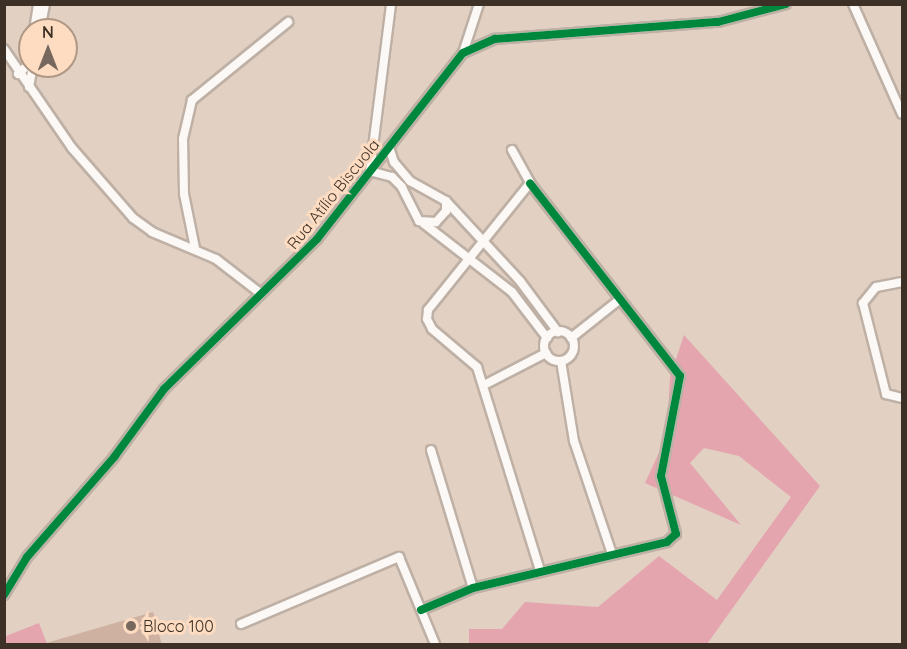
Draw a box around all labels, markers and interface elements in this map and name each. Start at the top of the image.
north arrow [18,18,78,78]
text: N [42,22,54,42]
street label: Rua Atílio Biscuola [283,135,383,253]
place label: Bloco 100 [143,616,214,636]
marker: Bloco 100 [124,619,138,633]

